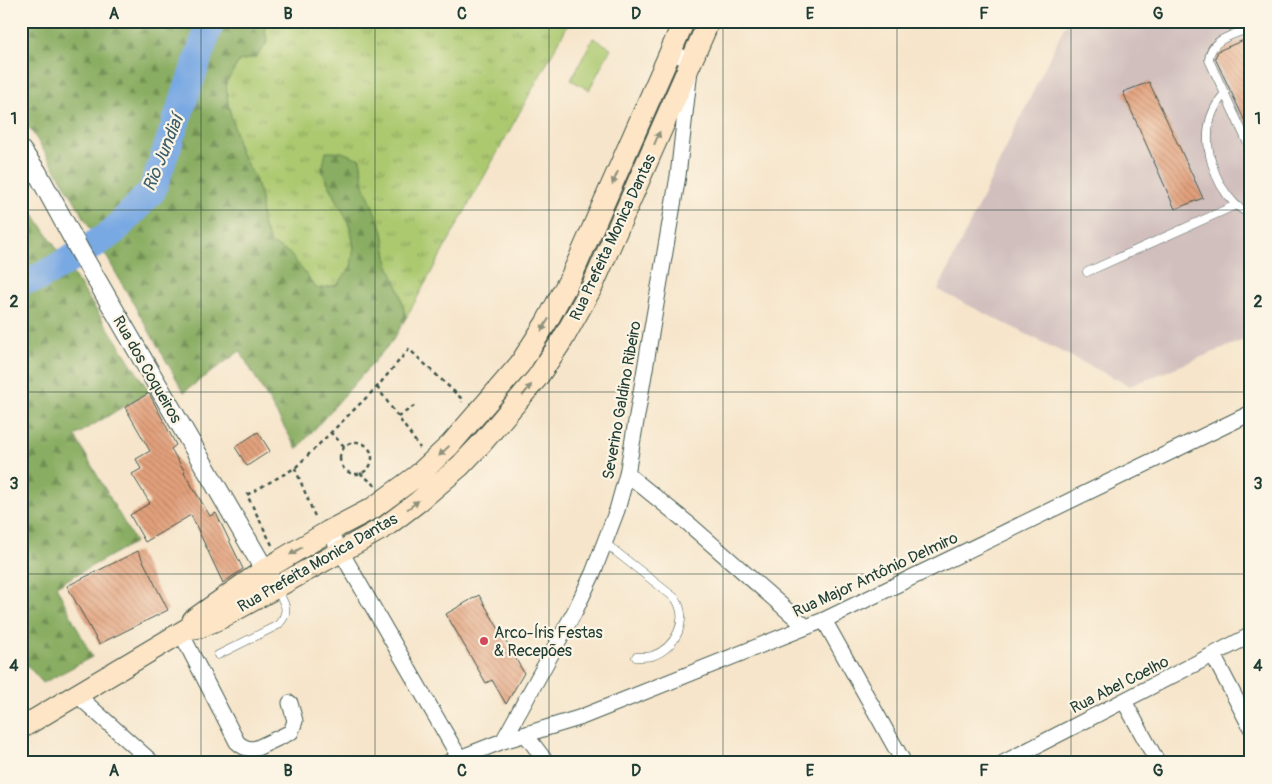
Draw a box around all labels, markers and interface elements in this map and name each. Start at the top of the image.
text: A [109,4,120,24]
text: B [283,4,293,24]
text: C [457,4,467,24]
text: D [631,4,641,24]
text: E [806,4,815,24]
text: F [979,4,989,24]
text: G [1153,4,1164,24]
text: 1 [11,109,17,129]
water label: Rio Jundiaí [138,109,190,195]
text: 1 [1255,109,1261,129]
one-way arrow [654,131,662,145]
street label: Rua Prefeita Monica Dantas [565,151,660,324]
one-way arrow [611,171,619,185]
text: 2 [10,292,19,312]
text: 2 [1254,292,1263,312]
street label: Rua dos Coqueiros [108,312,186,427]
one-way arrow [541,318,550,331]
street label: Severino Galdino Ribeiro [598,319,646,481]
one-way arrow [522,384,533,397]
one-way arrow [438,445,450,457]
text: 3 [10,474,19,494]
text: 3 [1254,474,1263,494]
one-way arrow [406,500,420,510]
street label: Rua Prefeita Monica Dantas [234,509,401,617]
street label: Rua Major Antônio Delmiro [790,528,962,622]
one-way arrow [289,547,302,556]
place label: Arco-Íris Festas & Recepões [494,623,603,661]
marker: Arco-Íris Festas & Recepões [478,635,490,647]
street label: Rua Abel Coelho [1067,651,1172,718]
text: 4 [9,656,19,676]
text: 4 [1253,656,1263,676]
text: A [109,761,120,781]
text: B [283,761,293,781]
text: C [457,761,467,781]
text: D [631,761,641,781]
text: E [806,761,815,781]
text: F [979,761,989,781]
text: G [1153,761,1164,781]

